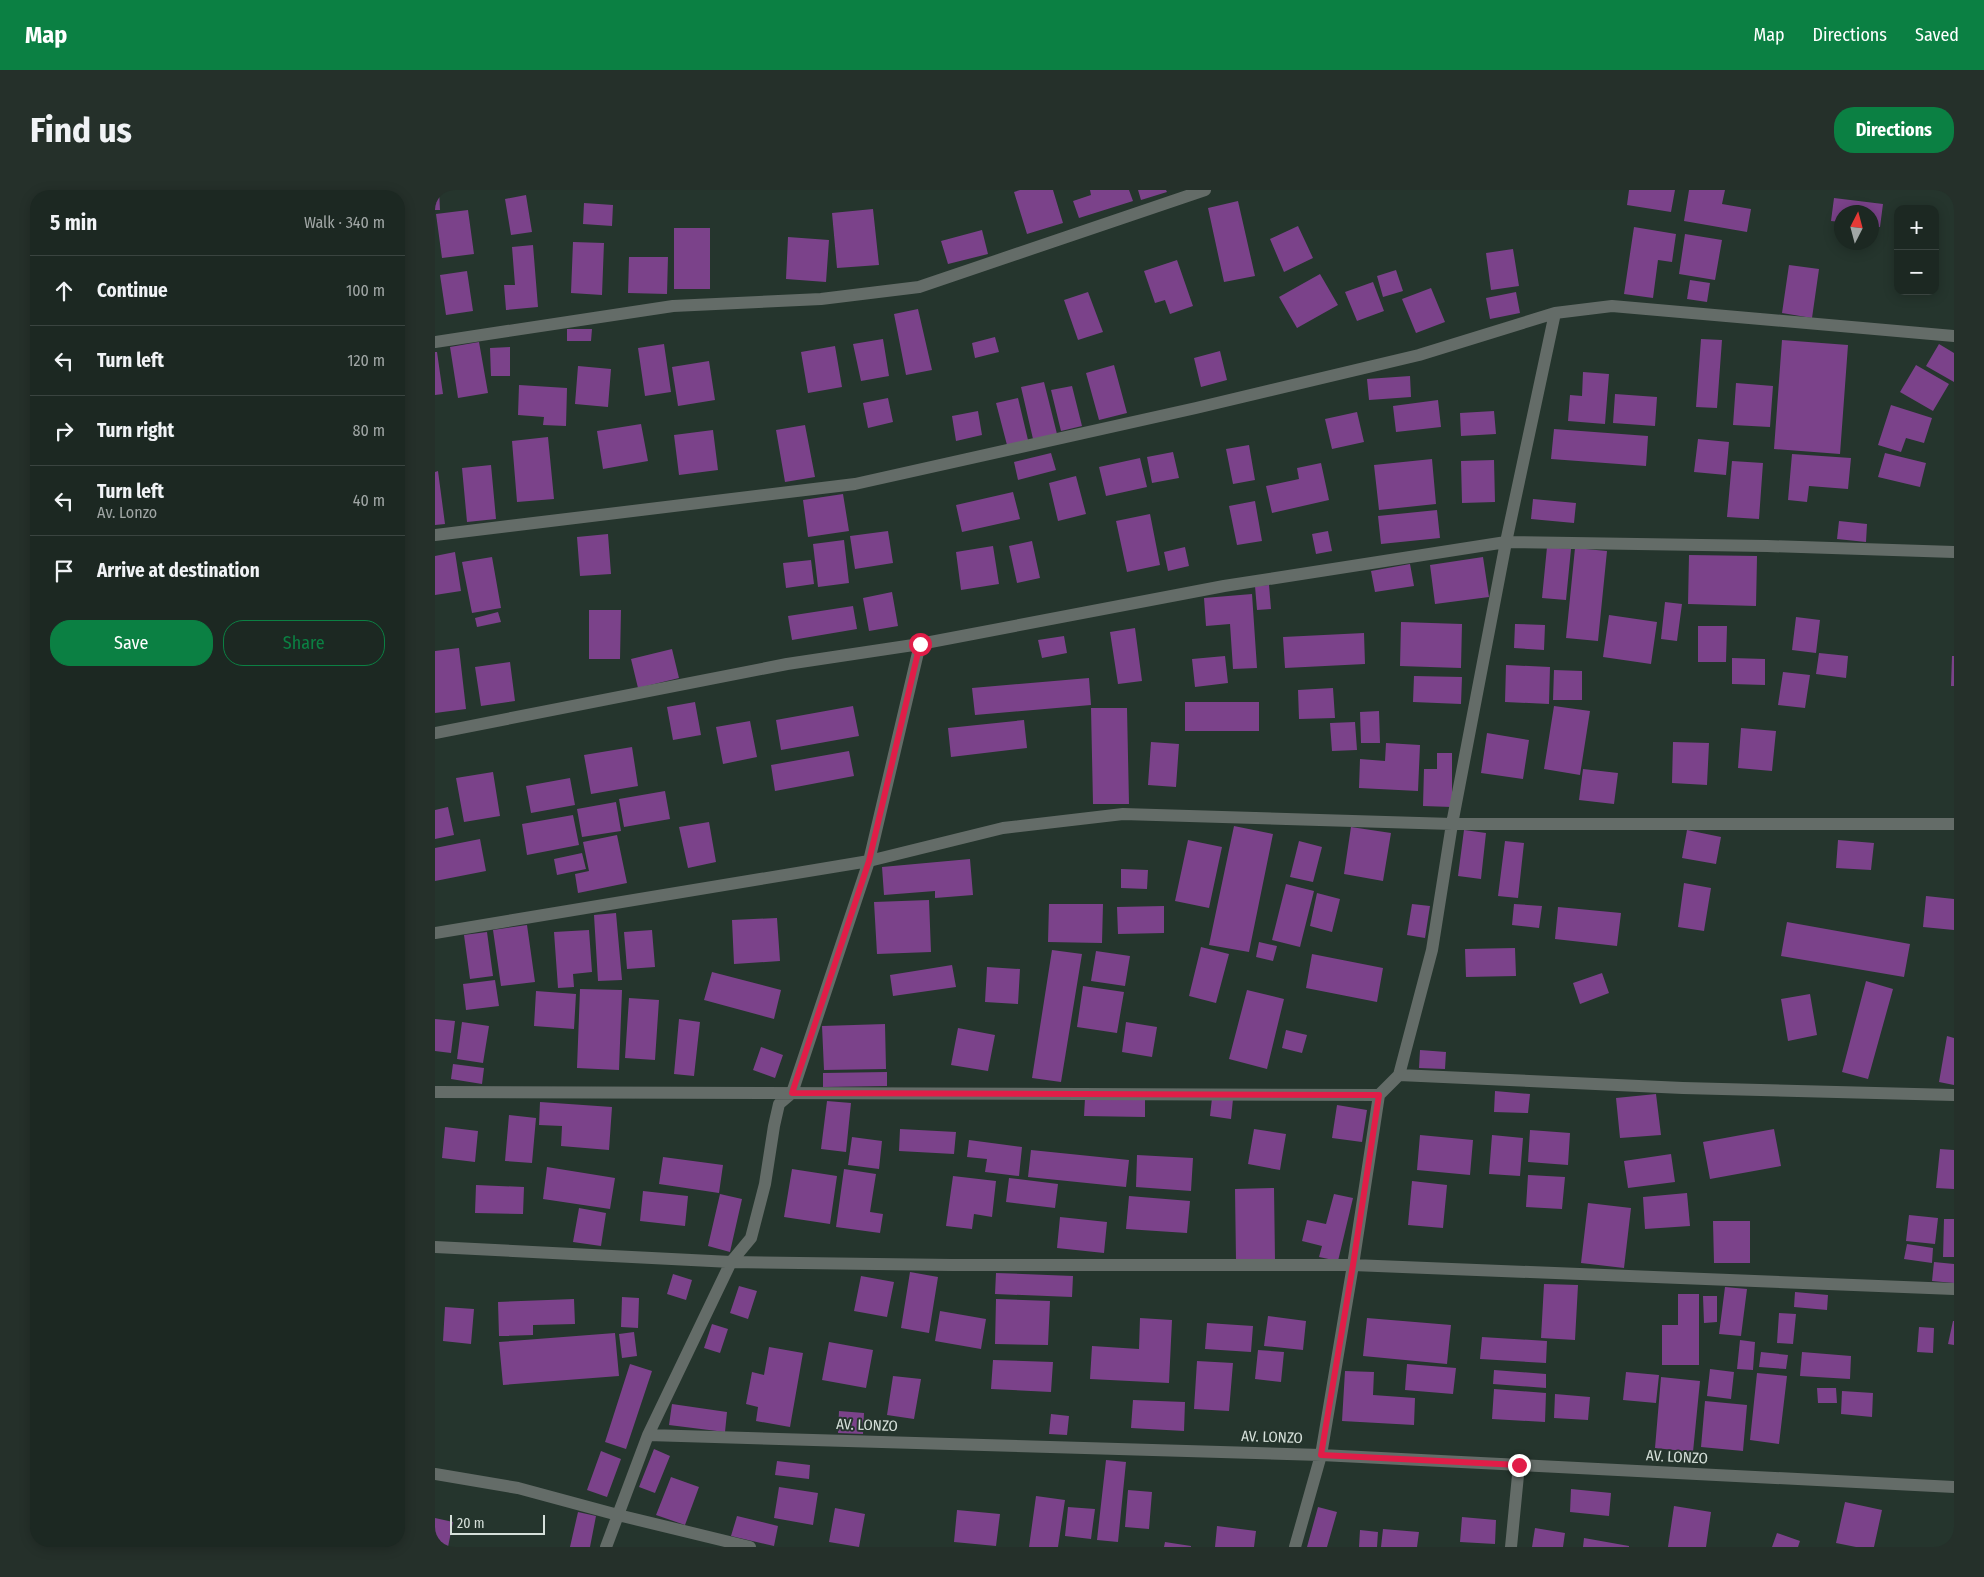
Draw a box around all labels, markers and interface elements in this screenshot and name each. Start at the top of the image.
text: Map [25,21,67,49]
text: Map [1753,24,1785,46]
text: Directions [1813,24,1887,46]
text: Saved [1915,24,1959,46]
button: Directions [1834,107,1954,153]
text: Find us [30,109,132,151]
north arrow [1834,205,1879,250]
map controls [1894,205,1939,295]
button: + [1894,205,1939,250]
text: 5 min [50,210,97,236]
text: Walk · 340 m [304,213,385,232]
button: − [1894,250,1939,295]
icon: ahead [50,277,78,305]
text: Continue [97,279,168,302]
text: 100 m [346,281,385,300]
icon: left [50,347,78,375]
text: Turn left [97,349,164,372]
text: 120 m [347,351,385,370]
icon: right [50,417,78,445]
text: Turn right [97,419,174,442]
text: 80 m [353,421,385,440]
text: Turn left [97,480,164,503]
icon: left [50,487,78,515]
text: 40 m [353,491,385,510]
text: Av. Lonzo [97,503,157,522]
icon: arrive [50,557,78,585]
text: Arrive at destination [97,559,260,582]
button: Save [50,620,213,666]
button: Share [223,620,385,666]
route start [909,633,932,656]
street label: AV. LONZO [836,1415,898,1435]
street label: AV. LONZO [1241,1427,1303,1447]
street label: AV. LONZO [1646,1446,1708,1468]
route end [1508,1454,1531,1477]
scale bar [450,1512,545,1535]
text: 20 m [457,1515,485,1532]

